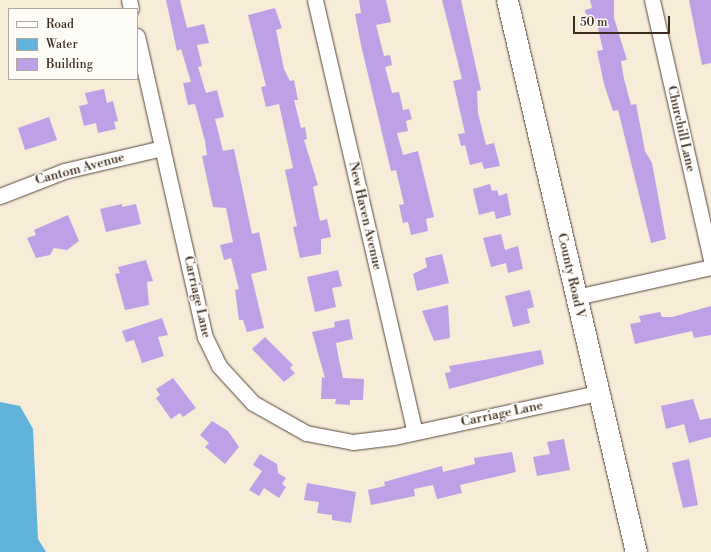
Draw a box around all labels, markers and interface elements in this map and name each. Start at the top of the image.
legend [8,8,138,80]
scale bar [575,8,672,34]
text: 50 m [580,15,608,30]
text: Road [46,17,74,32]
text: Water [46,37,78,52]
text: Building [46,57,93,72]
street label: Churchill Lane [664,84,698,174]
street label: Cantom Avenue [34,150,126,188]
street label: New Haven Avenue [345,160,385,272]
street label: County Road V [554,232,588,320]
street label: Carriage Lane [180,255,214,339]
street label: Carriage Lane [460,398,544,430]

